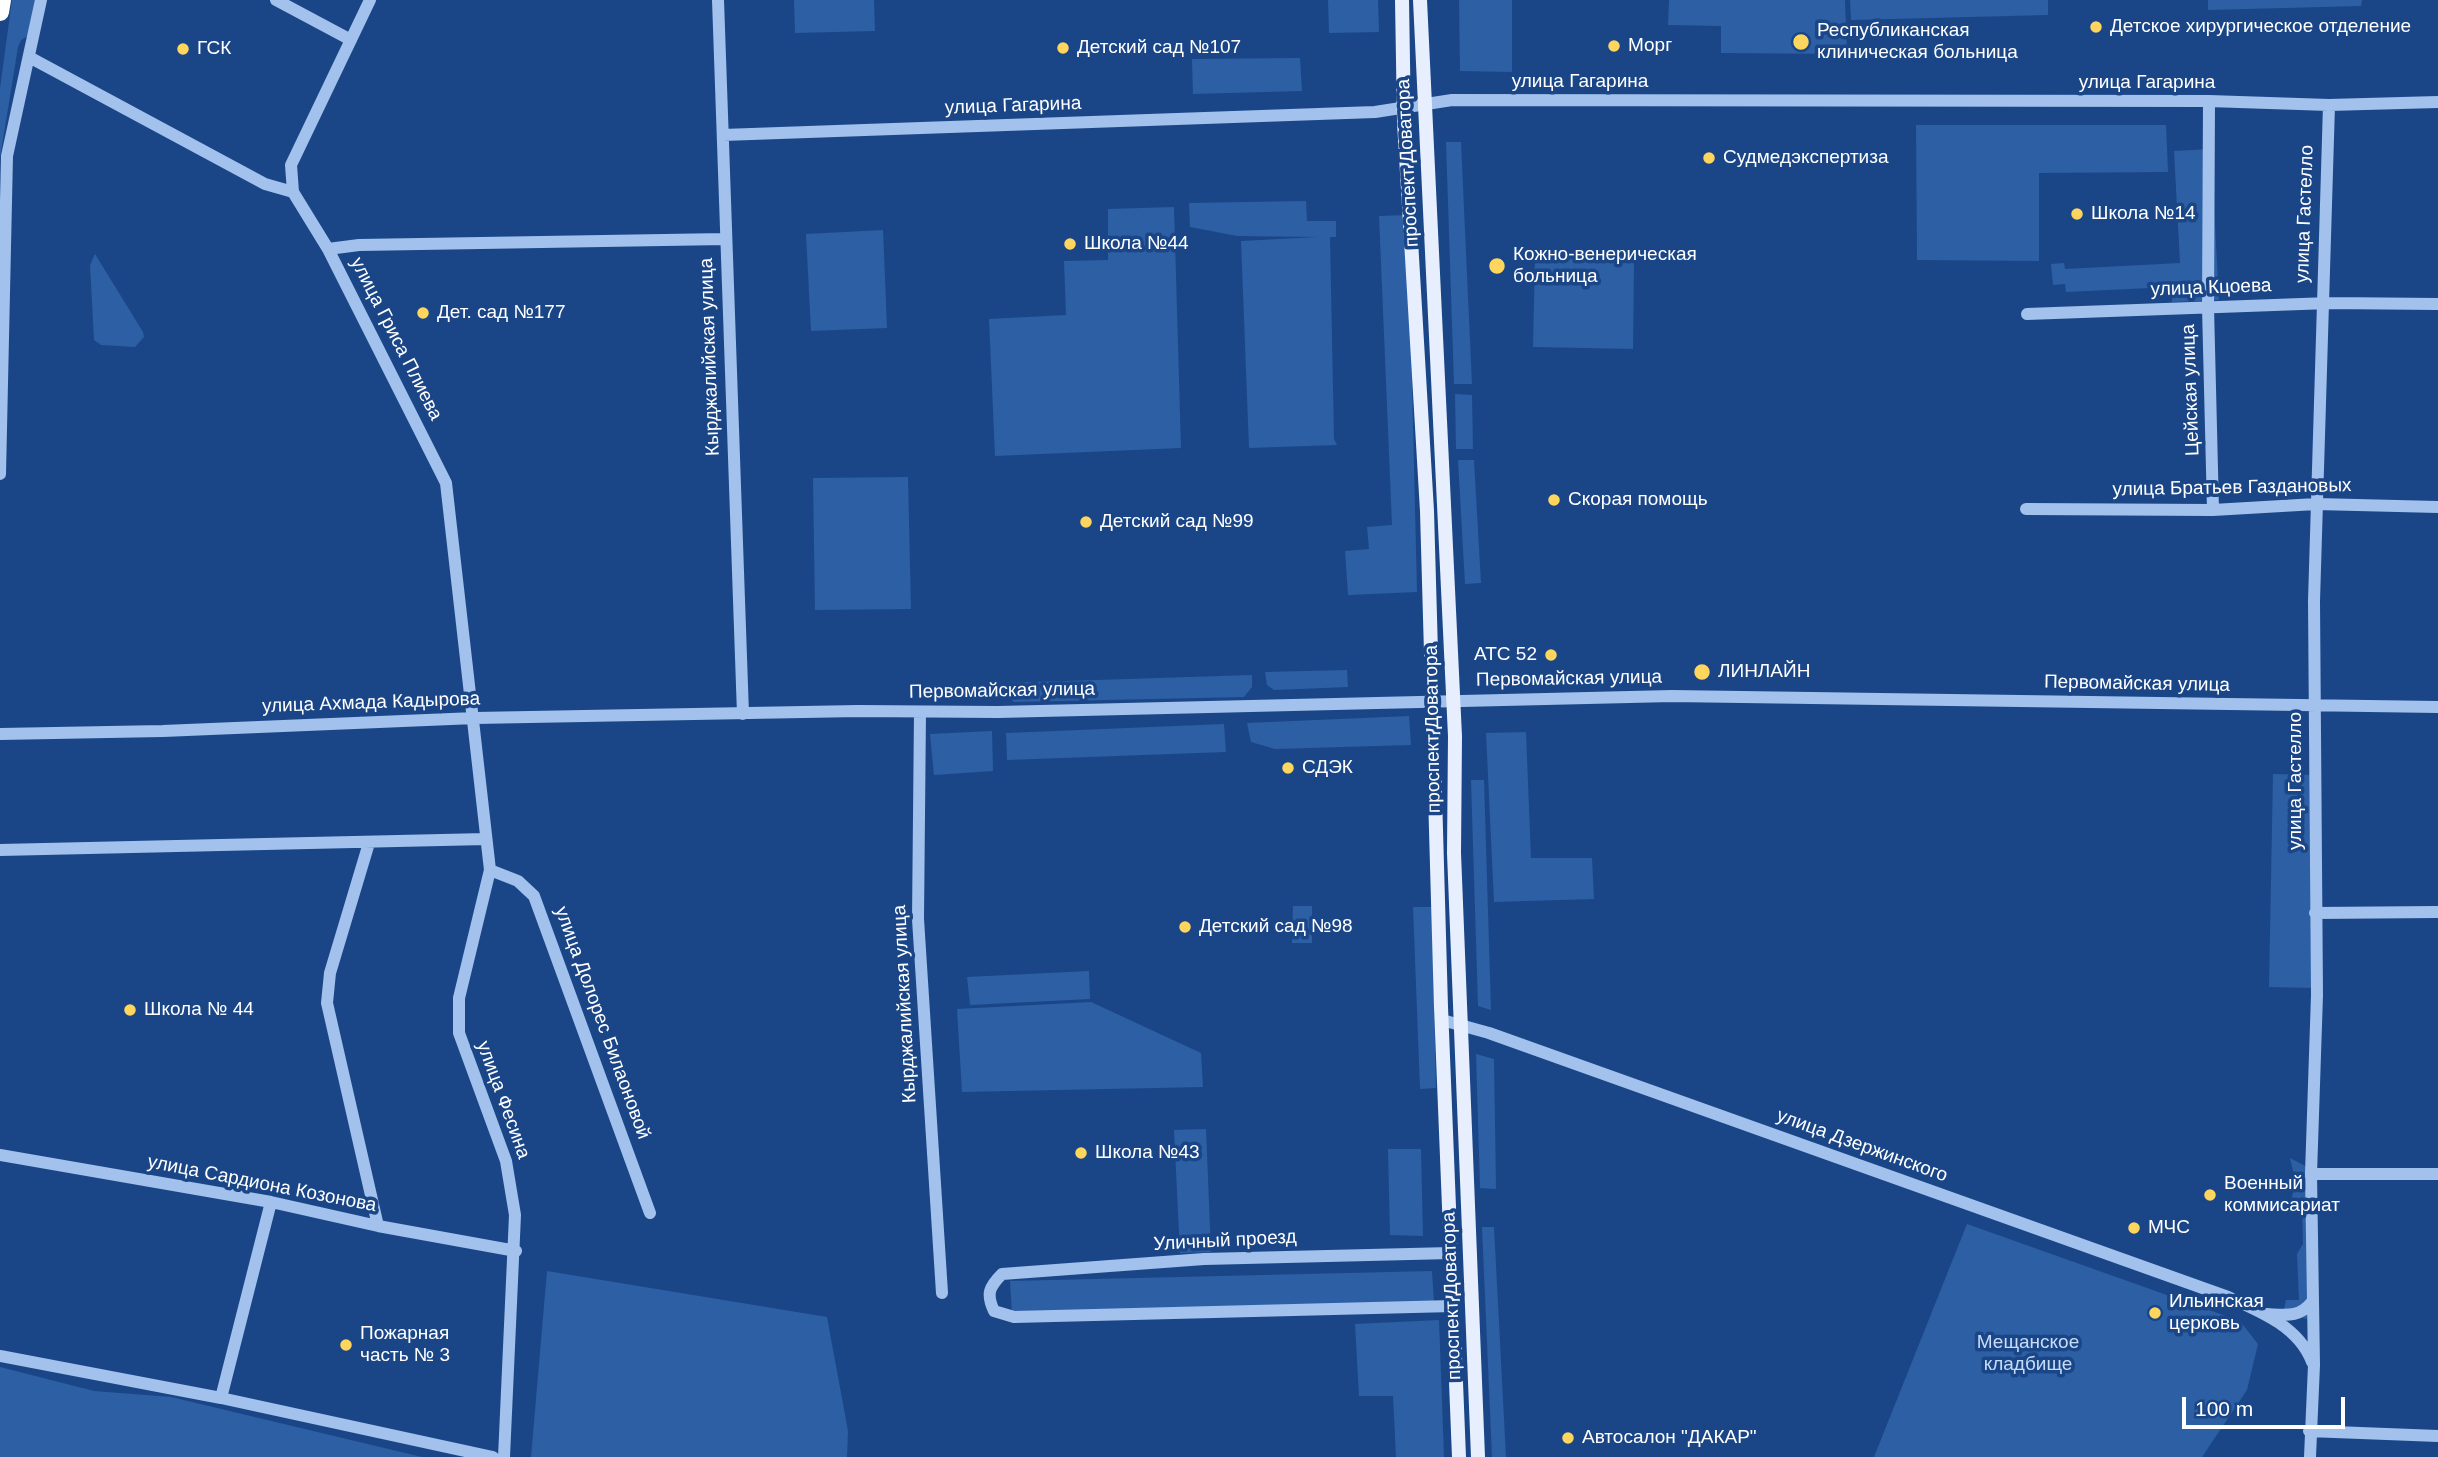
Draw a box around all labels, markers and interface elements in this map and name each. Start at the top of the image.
place label: Детское хирургическое отделение [2110,16,2411,38]
marker: Детское хирургическое отделение [2088,19,2104,35]
place label: Республиканская клиническая больница [1817,20,2018,64]
marker: Республиканская клиническая больница [1791,32,1811,52]
place label: Морг [1628,35,1672,57]
place label: Детский сад №107 [1077,37,1241,59]
place label: ГСК [197,38,231,60]
marker: Морг [1606,38,1622,54]
marker: Детский сад №107 [1055,40,1071,56]
marker: ГСК [175,41,191,57]
street label: улица Гагарина [1512,71,1648,93]
street label: улица Гагарина [2079,72,2215,94]
street label: проспект Доватора [1392,78,1424,248]
street label: улица Гагарина [944,92,1082,120]
street label: улица Гастелло [2291,145,2319,283]
place label: Судмедэкспертиза [1723,147,1889,169]
marker: Судмедэкспертиза [1701,150,1717,166]
place label: Школа №14 [2091,203,2196,225]
marker: Школа №14 [2069,206,2085,222]
place label: Школа №44 [1084,233,1189,255]
marker: Школа №44 [1062,236,1078,252]
place label: Кожно-венерическая больница [1513,244,1697,288]
street label: улица Гриса Плиева [345,254,447,424]
marker: Кожно-венерическая больница [1487,256,1507,276]
street label: Кырджалийская улица [695,258,725,456]
street label: улица Кцоева [2150,274,2272,302]
place label: Дет. сад №177 [437,302,565,324]
marker: Дет. сад №177 [415,305,431,321]
street label: Цейская улица [2177,324,2205,456]
street label: улица Братьев Газдановых [2112,475,2352,501]
place label: Скорая помощь [1568,489,1708,511]
marker: Скорая помощь [1546,492,1562,508]
place label: Детский сад №99 [1100,511,1254,533]
marker: Детский сад №99 [1078,514,1094,530]
place label: АТС 52 [1474,644,1537,666]
street label: проспект Доватора [1420,645,1446,813]
marker: АТС 52 [1543,647,1559,663]
place label: ЛИНЛАЙН [1718,661,1810,683]
marker: ЛИНЛАЙН [1692,662,1712,682]
street label: Первомайская улица [1476,666,1662,692]
street label: Первомайская улица [2044,671,2230,697]
street label: Первомайская улица [909,678,1095,704]
street label: улица Ахмада Кадырова [262,688,480,718]
street label: улица Гастелло [2285,712,2307,850]
place label: СДЭК [1302,757,1353,779]
marker: СДЭК [1280,760,1296,776]
street label: улица Долорес Билаоновой [549,904,655,1142]
street label: Кырджалийская улица [888,904,922,1104]
place label: Детский сад №98 [1199,916,1353,938]
marker: Детский сад №98 [1177,919,1193,935]
place label: Школа № 44 [144,999,254,1021]
marker: Школа № 44 [122,1002,138,1018]
street label: улица Фесина [471,1038,535,1162]
street label: улица Дзержинского [1773,1104,1951,1188]
place label: Школа №43 [1095,1142,1200,1164]
marker: Школа №43 [1073,1145,1089,1161]
street label: улица Сардиона Козонова [146,1151,378,1217]
place label: Военный коммисариат [2224,1173,2340,1217]
marker: Военный коммисариат [2202,1187,2218,1203]
street label: проспект Доватора [1438,1212,1466,1380]
place label: МЧС [2148,1217,2190,1239]
marker: МЧС [2126,1220,2142,1236]
street label: Уличный проезд [1153,1226,1297,1256]
place label: Ильинская церковь [2169,1291,2264,1335]
marker: Ильинская церковь [2147,1305,2163,1321]
place label: Пожарная часть № 3 [360,1323,450,1367]
park label: Мещанское кладбище [1977,1332,2079,1376]
marker: Пожарная часть № 3 [338,1337,354,1353]
scale bar [2186,1384,2349,1428]
text: 100 m [2195,1397,2253,1420]
place label: Автосалон "ДАКАР" [1582,1427,1757,1449]
marker: Автосалон "ДАКАР" [1560,1430,1576,1446]

